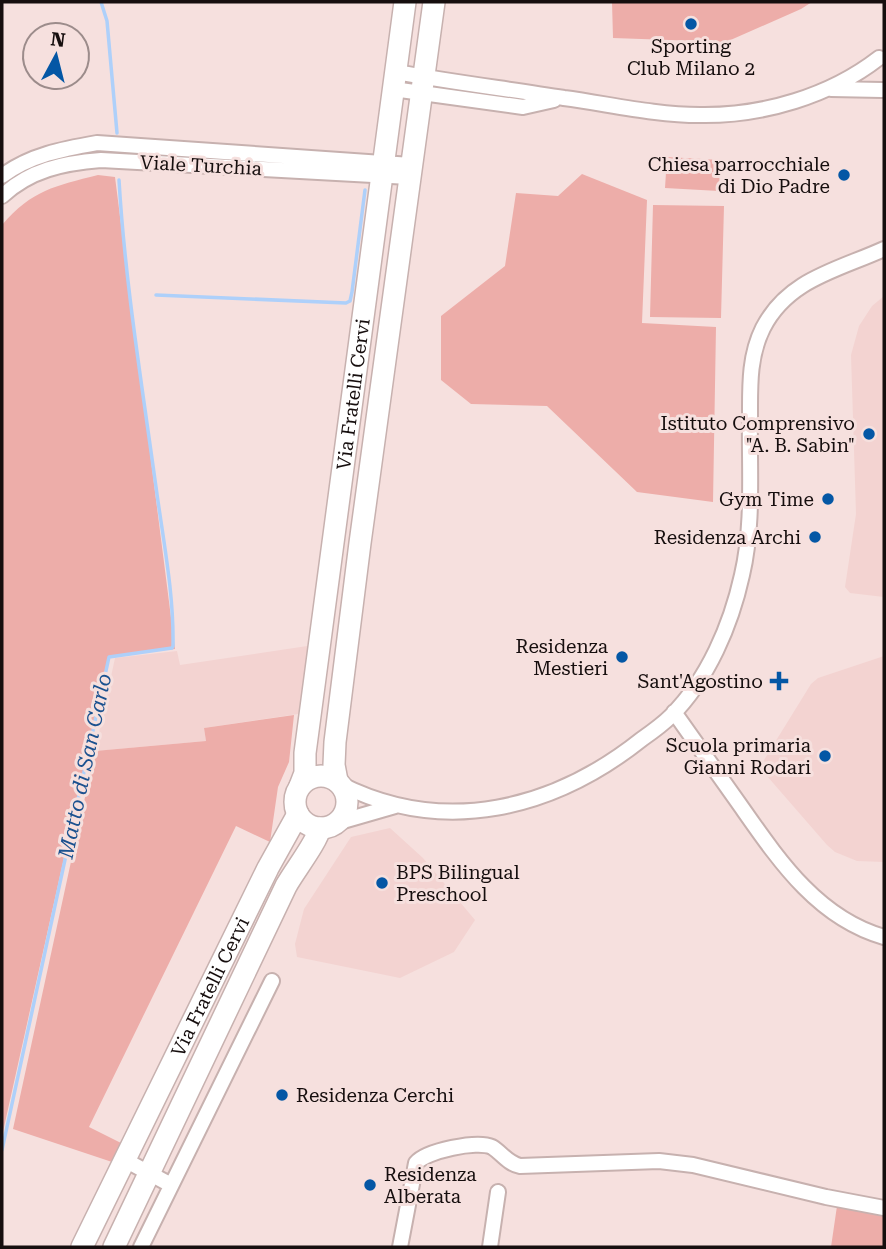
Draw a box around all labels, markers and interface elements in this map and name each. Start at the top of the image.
marker: Sporting Club Milano 2 [683,16,699,32]
north arrow [21,21,91,91]
text: N [49,27,67,52]
place label: Sporting Club Milano 2 [627,35,755,80]
street label: Viale Turchia [139,151,263,180]
place label: Chiesa parrocchiale di Dio Padre [648,153,830,198]
marker: Chiesa parrocchiale di Dio Padre [836,167,852,183]
street label: Via Fratelli Cervi [332,317,375,471]
place label: Istituto Comprensivo "A. B. Sabin" [661,412,855,457]
marker: Istituto Comprensivo "A. B. Sabin" [861,426,877,442]
place label: Gym Time [719,488,814,511]
marker: Gym Time [820,491,836,507]
place label: Residenza Archi [654,526,801,549]
marker: Residenza Archi [807,529,823,545]
place label: Residenza Mestieri [515,635,609,680]
marker: Residenza Mestieri [614,649,630,665]
place label: Sant'Agostino [637,670,763,693]
water label: Matto di San Carlo [53,671,116,862]
marker: Sant'Agostino [769,671,789,691]
place label: Scuola primaria Gianni Rodari [666,734,812,779]
marker: Scuola primaria Gianni Rodari [817,748,833,764]
place label: BPS Bilingual Preschool [396,861,520,906]
marker: BPS Bilingual Preschool [374,875,390,891]
street label: Via Fratelli Cervi [166,913,254,1060]
place label: Residenza Cerchi [296,1084,454,1107]
marker: Residenza Cerchi [274,1087,290,1103]
place label: Residenza Alberata [384,1163,477,1208]
marker: Residenza Alberata [362,1177,378,1193]

